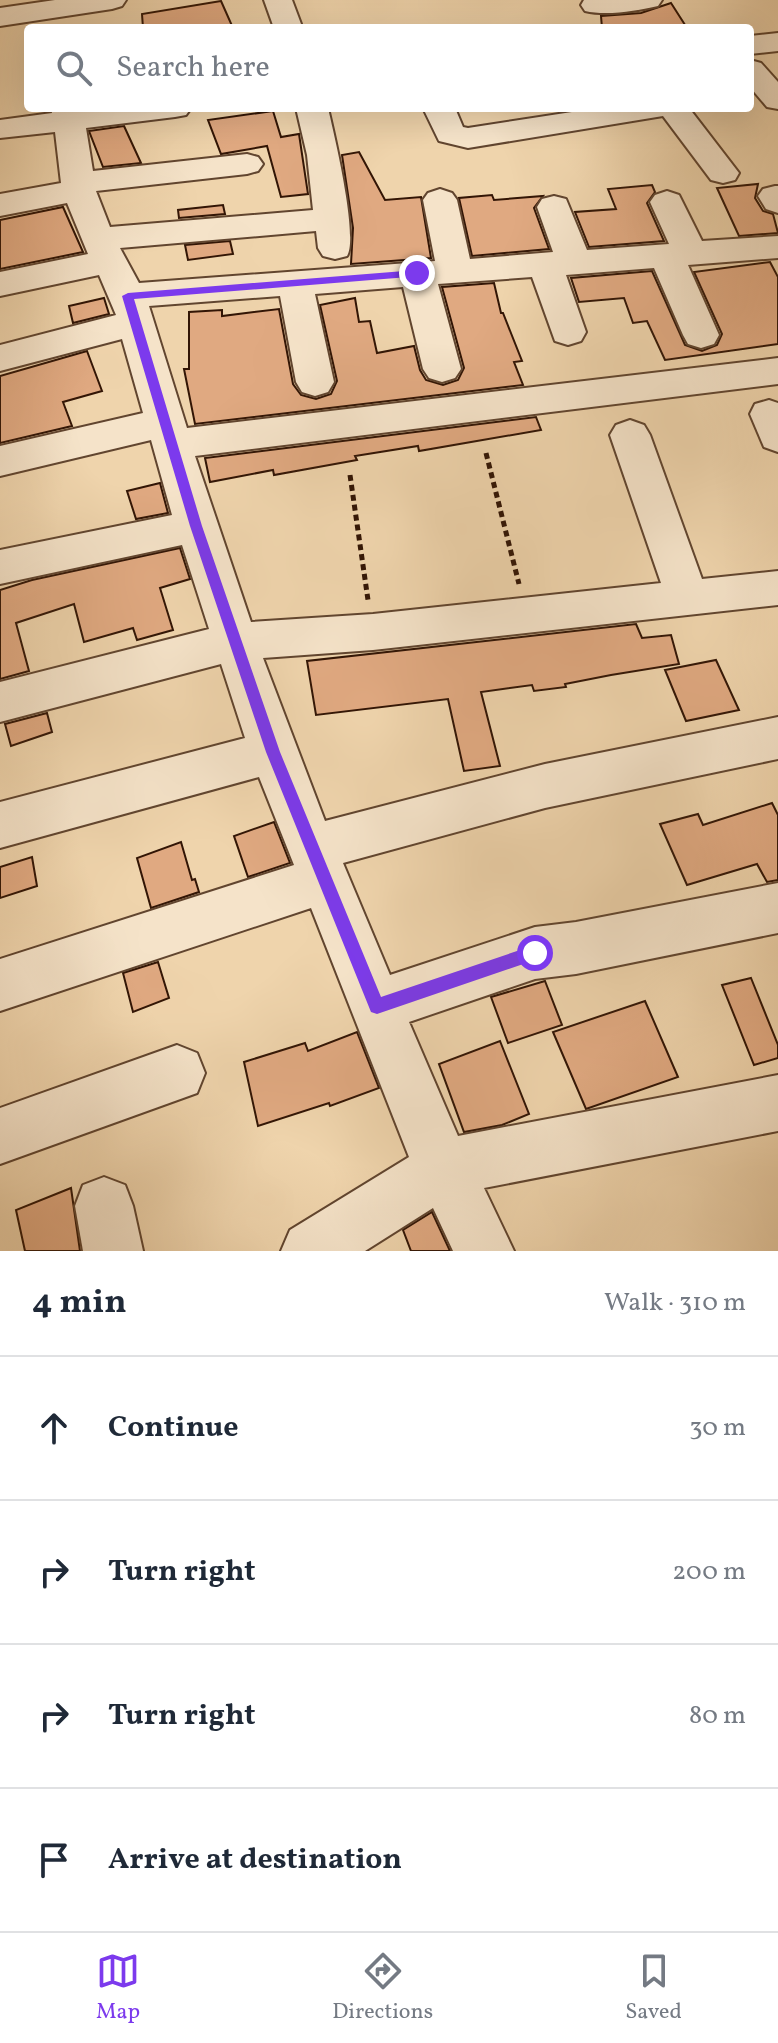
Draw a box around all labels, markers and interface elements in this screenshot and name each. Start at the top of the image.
search box [24,24,754,112]
icon: search [52,46,96,90]
text: Search here [116,47,270,89]
route end [399,255,435,291]
route start [517,935,553,971]
text: 4 min [32,1280,127,1327]
text: Walk · 310 m [604,1285,746,1321]
icon: ahead [32,1406,76,1450]
text: Continue [108,1407,239,1449]
text: 30 m [689,1410,746,1446]
icon: right [32,1550,76,1594]
text: Turn right [108,1551,256,1593]
text: 200 m [672,1554,746,1590]
icon: right [32,1694,76,1738]
text: Turn right [108,1695,256,1737]
text: 80 m [689,1698,746,1734]
icon: arrive [32,1838,76,1882]
text: Arrive at destination [108,1839,402,1881]
tab: Map [96,1949,140,2028]
tab: Directions [332,1949,433,2028]
tab: Saved [625,1949,682,2028]

